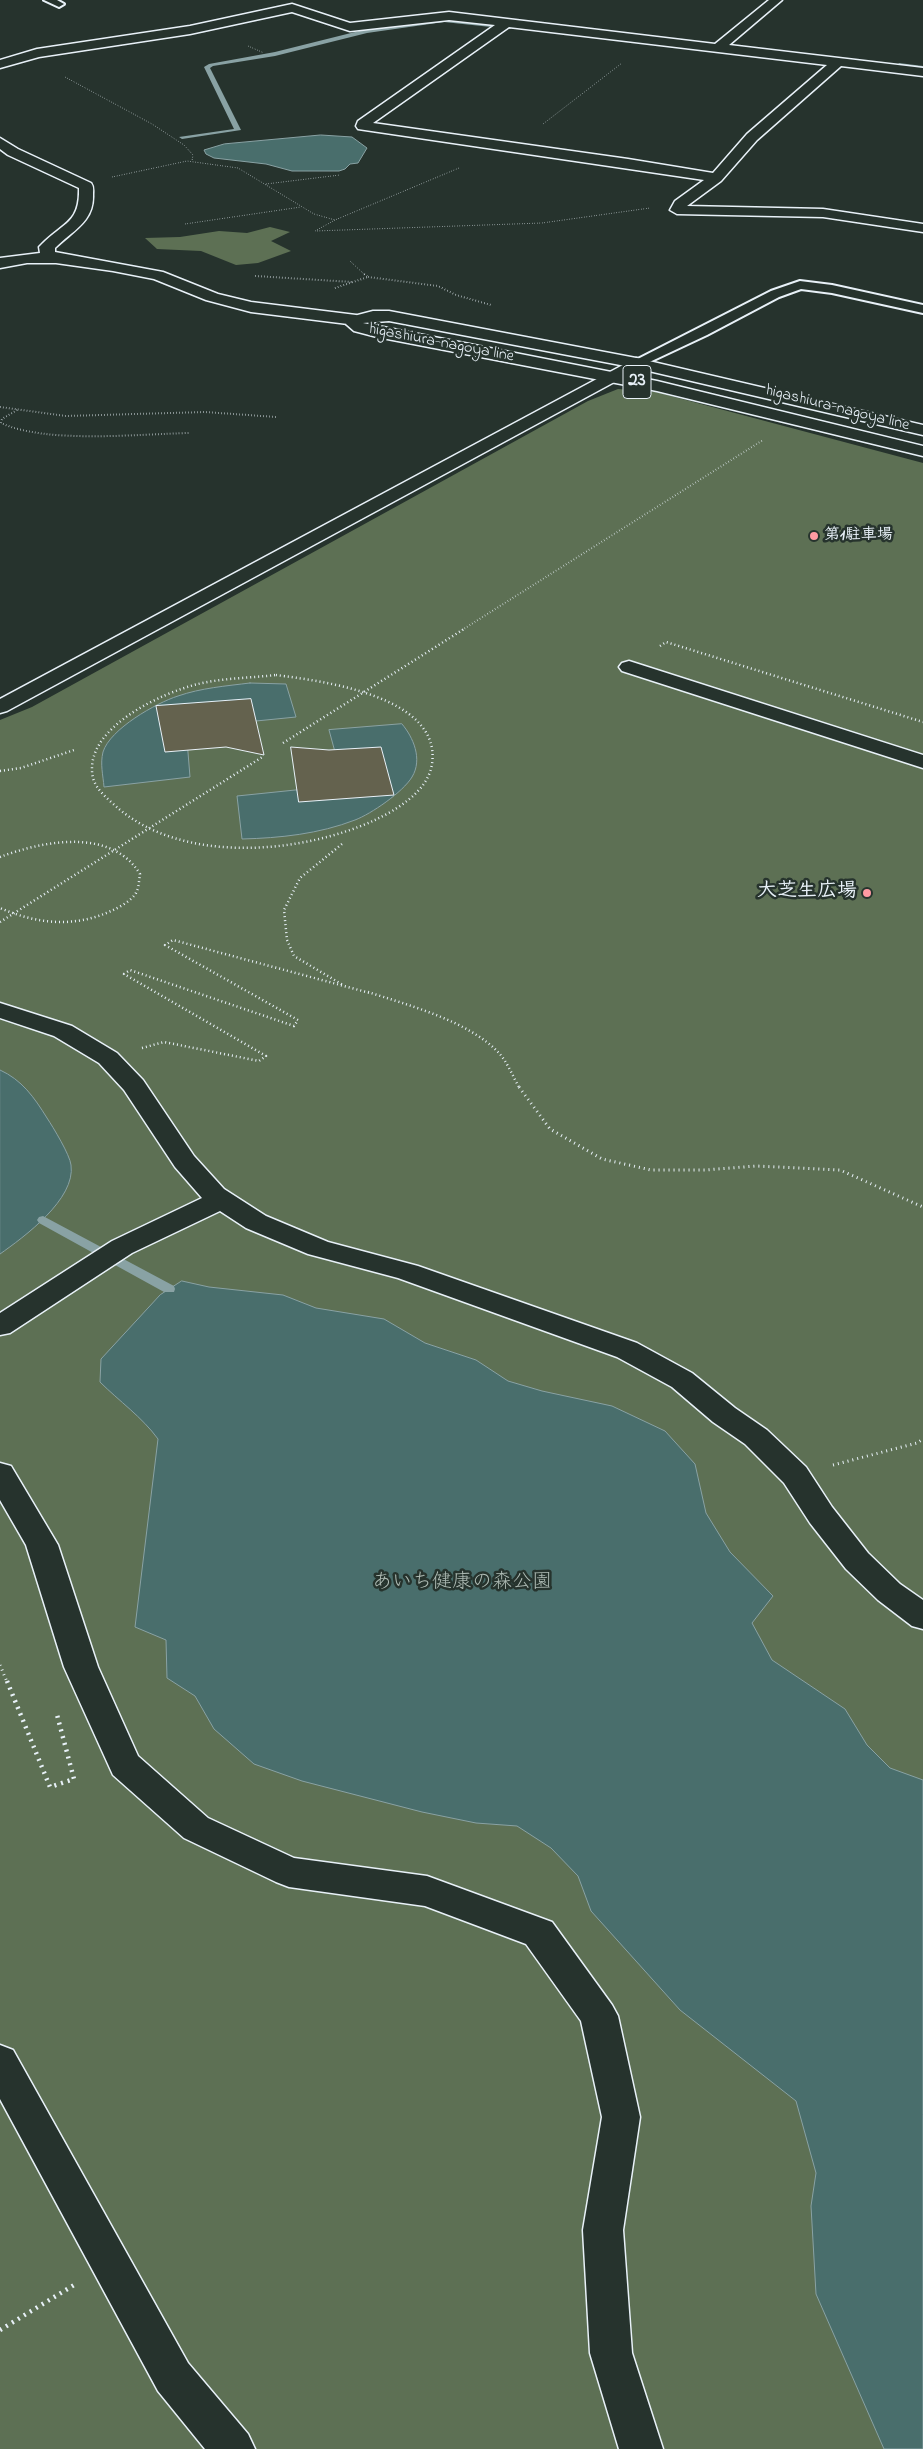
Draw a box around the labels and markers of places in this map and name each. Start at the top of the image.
place label: 第1駐車場 [824,526,893,546]
marker: 第1駐車場 [808,530,820,542]
place label: 大芝生広場 [757,881,857,905]
marker: 大芝生広場 [861,887,873,899]

